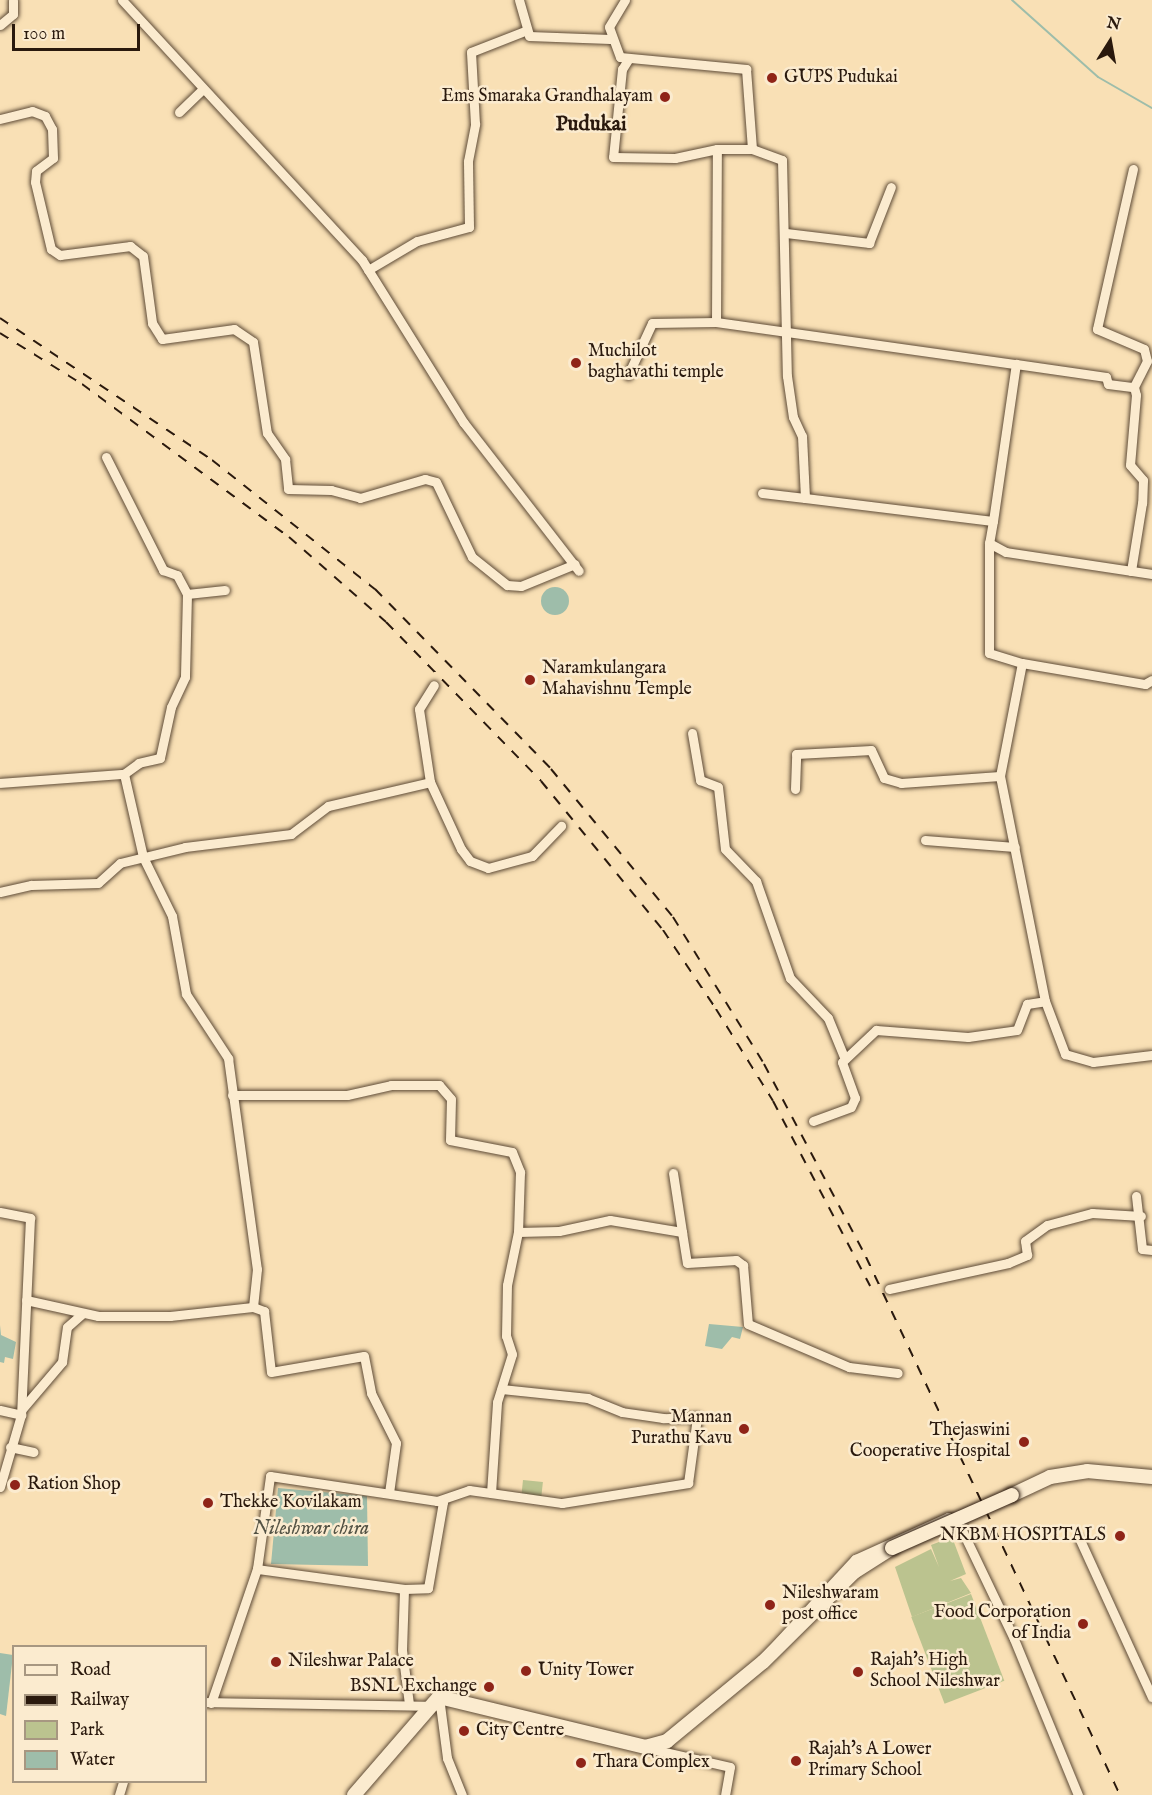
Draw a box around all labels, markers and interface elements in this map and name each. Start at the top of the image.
scale bar [15,12,142,50]
north arrow [1080,12,1140,72]
text: N [1105,13,1122,35]
text: 100 m [23,23,65,46]
place label: GUPS Pudukai [784,67,898,89]
marker: GUPS Pudukai [765,71,779,85]
place label: Ems Smaraka Grandhalayam [442,86,653,108]
marker: Ems Smaraka Grandhalayam [658,90,672,104]
district label: Pudukai [555,112,627,138]
place label: Muchilot baghavathi temple [588,342,724,385]
marker: Muchilot baghavathi temple [569,356,583,370]
place label: Naramkulangara Mahavishnu Temple [542,659,692,702]
marker: Naramkulangara Mahavishnu Temple [523,673,537,687]
place label: Mannan Purathu Kavu [631,1408,732,1450]
place label: Thejaswini Cooperative Hospital [850,1421,1010,1464]
marker: Mannan Purathu Kavu [737,1422,751,1436]
marker: Thejaswini Cooperative Hospital [1015,1433,1033,1451]
place label: Ration Shop [27,1474,121,1496]
marker: Ration Shop [8,1478,22,1492]
place label: Thekke Kovilakam [220,1492,362,1514]
marker: Thekke Kovilakam [201,1496,215,1510]
water label: Nileshwar chira [253,1516,369,1540]
place label: NKBM HOSPITALS [940,1525,1106,1547]
marker: NKBM HOSPITALS [1111,1527,1129,1545]
place label: Nileshwaram post office [782,1584,879,1626]
marker: Nileshwaram post office [763,1598,777,1612]
place label: Food Corporation of India [934,1603,1071,1646]
marker: Food Corporation of India [1076,1617,1090,1631]
legend [12,1645,207,1783]
place label: Nileshwar Palace [288,1651,414,1673]
place label: Rajah's High School Nileshwar [870,1651,1000,1694]
marker: Nileshwar Palace [269,1655,283,1669]
text: Road [70,1659,111,1682]
place label: Unity Tower [538,1660,634,1682]
marker: Unity Tower [519,1664,533,1678]
marker: Rajah's High School Nileshwar [851,1665,865,1679]
place label: BSNL Exchange [350,1676,477,1698]
marker: BSNL Exchange [482,1680,496,1694]
text: Railway [70,1689,129,1712]
text: Park [70,1719,104,1742]
place label: City Centre [476,1720,564,1742]
marker: City Centre [457,1724,471,1738]
place label: Rajah's A Lower Primary School [808,1740,931,1782]
text: Water [70,1749,115,1772]
place label: Thara Complex [593,1752,710,1774]
marker: Rajah's A Lower Primary School [789,1754,803,1768]
marker: Thara Complex [574,1756,588,1770]

